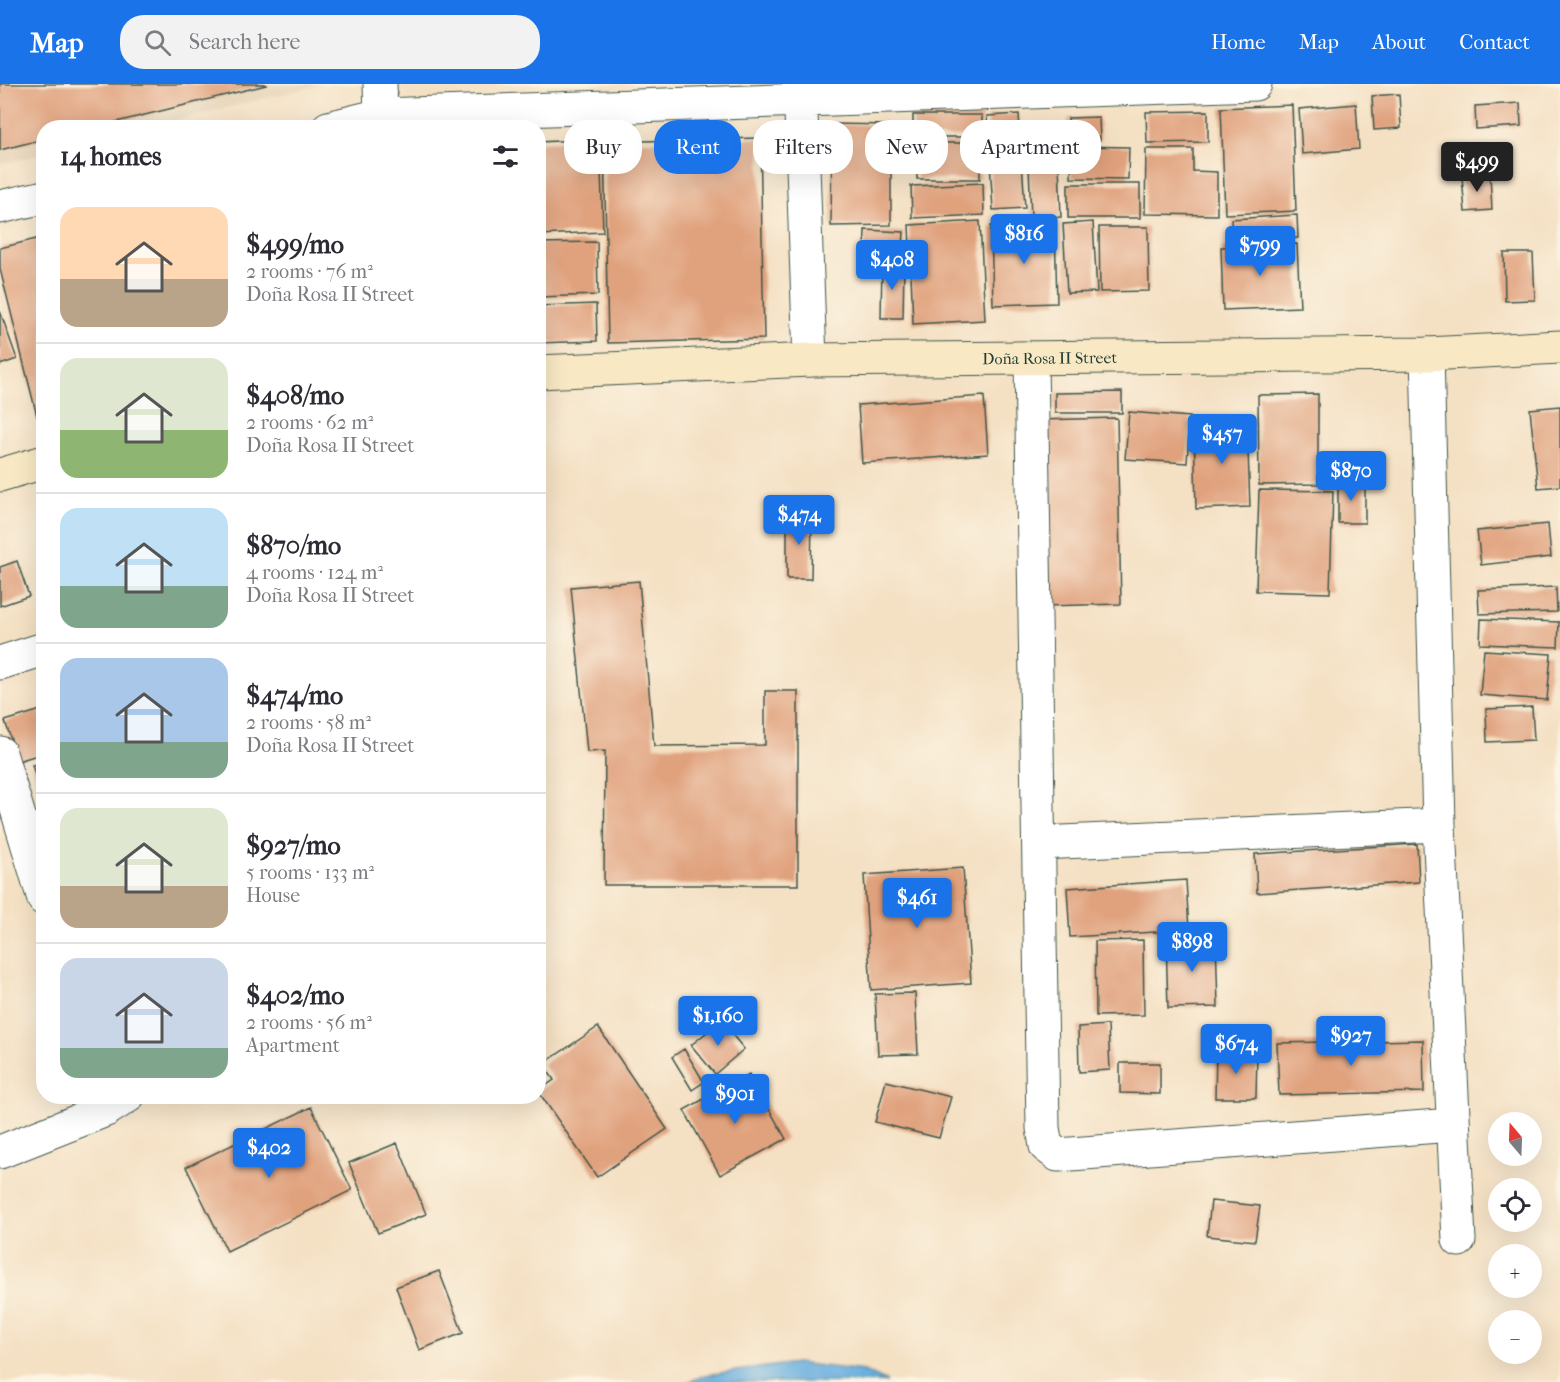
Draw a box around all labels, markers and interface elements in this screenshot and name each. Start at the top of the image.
search box [120,15,540,69]
text: Map [30,26,84,59]
icon: search [141,26,174,59]
text: Search here [189,29,300,55]
text: Home [1211,30,1266,54]
text: Map [1299,30,1339,54]
text: About [1372,30,1426,54]
text: Contact [1459,30,1530,54]
chip: Buy [564,120,642,174]
chip: Rent [654,120,741,174]
chip: Filters [753,120,853,174]
chip: New [865,120,948,174]
chip: Apartment [960,120,1101,174]
icon: filters [489,140,522,173]
text: 14 homes [60,141,162,172]
pin: $499 [1441,142,1513,193]
text: $499 [1455,150,1499,173]
pin: $816 [988,214,1060,265]
text: $816 [1005,222,1043,245]
pin: $799 [1224,226,1296,277]
text: $499/mo [246,229,344,260]
icon: home [108,231,180,303]
text: $799 [1239,234,1281,257]
pin: $408 [856,240,928,291]
text: $408 [870,248,914,271]
text: 2 rooms · 76 m² [246,260,373,283]
text: Doña Rosa II Street [246,283,414,306]
street label: Doña Rosa II Street [982,348,1118,368]
text: $408/mo [246,380,344,411]
icon: home [108,382,180,454]
text: 2 rooms · 62 m² [246,411,373,434]
pin: $457 [1186,414,1258,465]
text: $457 [1202,422,1242,445]
text: Doña Rosa II Street [246,434,414,457]
pin: $870 [1315,451,1387,502]
text: $870 [1330,459,1372,482]
pin: $474 [763,495,835,546]
text: $474 [777,503,821,526]
text: $870/mo [246,530,341,561]
icon: home [108,532,180,604]
text: 4 rooms · 124 m² [246,561,383,584]
text: Doña Rosa II Street [246,584,414,607]
text: $474/mo [246,680,343,711]
icon: home [108,682,180,754]
text: 2 rooms · 58 m² [246,711,371,734]
text: Doña Rosa II Street [246,734,414,757]
text: $927/mo [246,830,341,861]
icon: home [108,832,180,904]
text: 5 rooms · 133 m² [246,861,374,884]
pin: $461 [881,878,953,929]
text: House [246,884,300,907]
text: $461 [897,886,937,909]
pin: $898 [1156,922,1228,973]
text: $898 [1171,930,1213,953]
text: $402/mo [246,980,344,1011]
icon: home [108,982,180,1054]
pin: $1,160 [669,996,767,1047]
text: $1,160 [692,1004,744,1027]
text: 2 rooms · 56 m² [246,1011,372,1034]
pin: $927 [1315,1016,1387,1067]
pin: $674 [1200,1024,1272,1075]
text: $927 [1330,1024,1372,1047]
text: $674 [1215,1032,1257,1055]
text: Apartment [246,1034,340,1057]
pin: $901 [699,1074,771,1125]
text: $901 [715,1082,755,1105]
north arrow [1488,1112,1542,1166]
map controls [1488,1112,1542,1364]
pin: $402 [233,1128,305,1179]
text: $402 [247,1136,291,1159]
button: locate [1488,1178,1542,1232]
button: + [1488,1244,1542,1298]
button: − [1488,1310,1542,1364]

